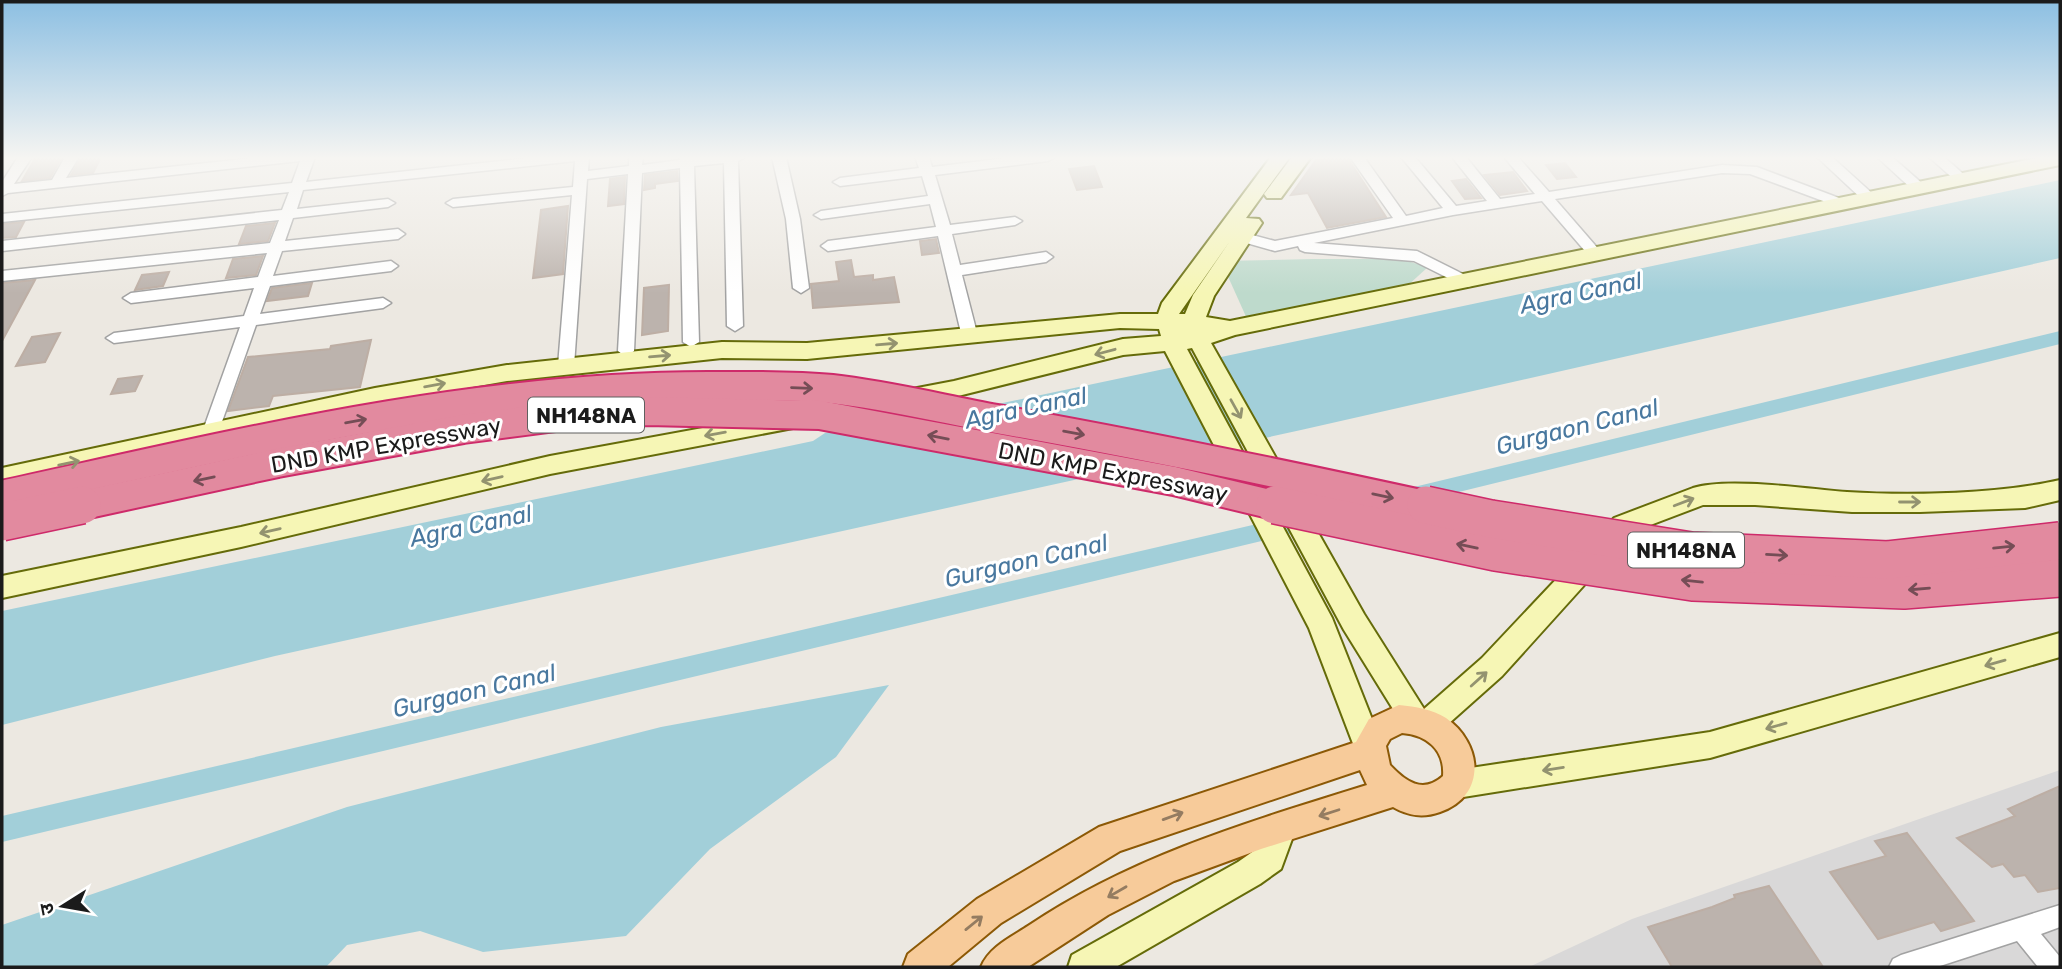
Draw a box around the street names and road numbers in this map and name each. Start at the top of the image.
road number: NH148NA [528,398,644,432]
street label: DND KMP Expressway [269,411,504,479]
street label: DND KMP Expressway [996,436,1230,508]
road number: NH148NA [1628,532,1744,568]

